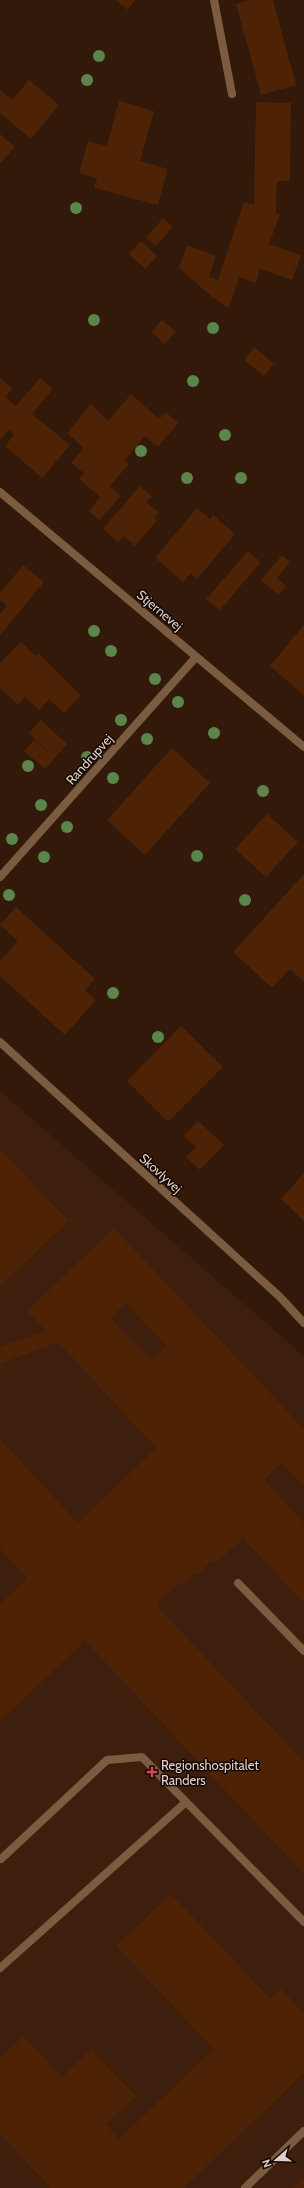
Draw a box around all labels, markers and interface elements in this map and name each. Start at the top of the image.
street label: Stjernevej [133,586,186,635]
street label: Randrupvej [62,731,117,788]
street label: Skovlyvej [136,1150,186,1197]
place label: Regionshospitalet Randers [161,1757,259,1788]
marker: Regionshospitalet Randers [146,1766,158,1778]
north arrow [256,2140,296,2180]
text: N [259,2157,275,2169]

